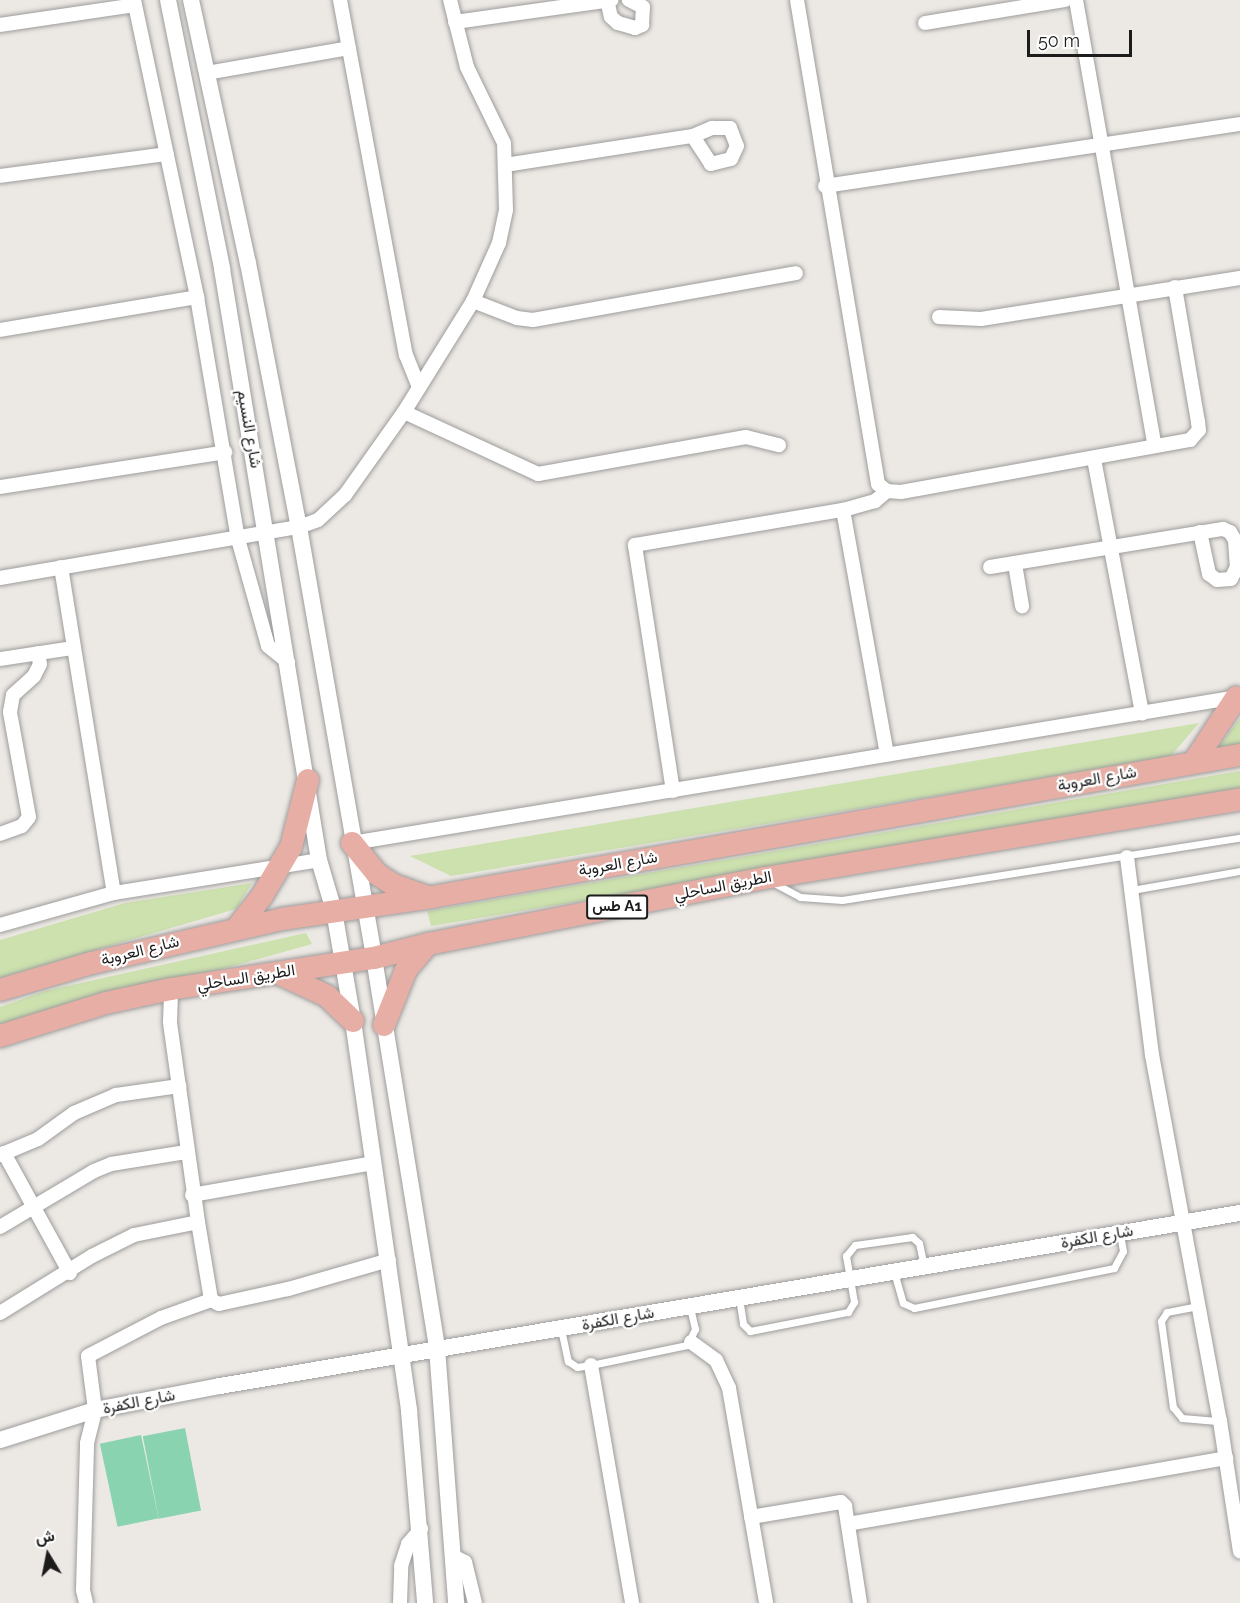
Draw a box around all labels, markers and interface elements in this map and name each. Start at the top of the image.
scale bar [1030,18,1135,56]
text: 50 m [1038,30,1080,51]
street label: شارع النسيم [233,388,265,470]
street label: شارع العروبة [1056,763,1138,795]
street label: شارع العروبة [577,848,659,880]
street label: الطريق الساحلي [673,867,773,905]
road number: طس A1 [586,895,648,919]
street label: شارع العروبة [99,932,181,970]
street label: الطريق الساحلي [196,961,296,995]
street label: شارع الكفرة [1059,1221,1135,1253]
street label: شارع الكفرة [580,1303,656,1335]
street label: شارع الكفرة [101,1386,177,1418]
north arrow [18,1525,78,1585]
text: ش [34,1526,56,1548]

